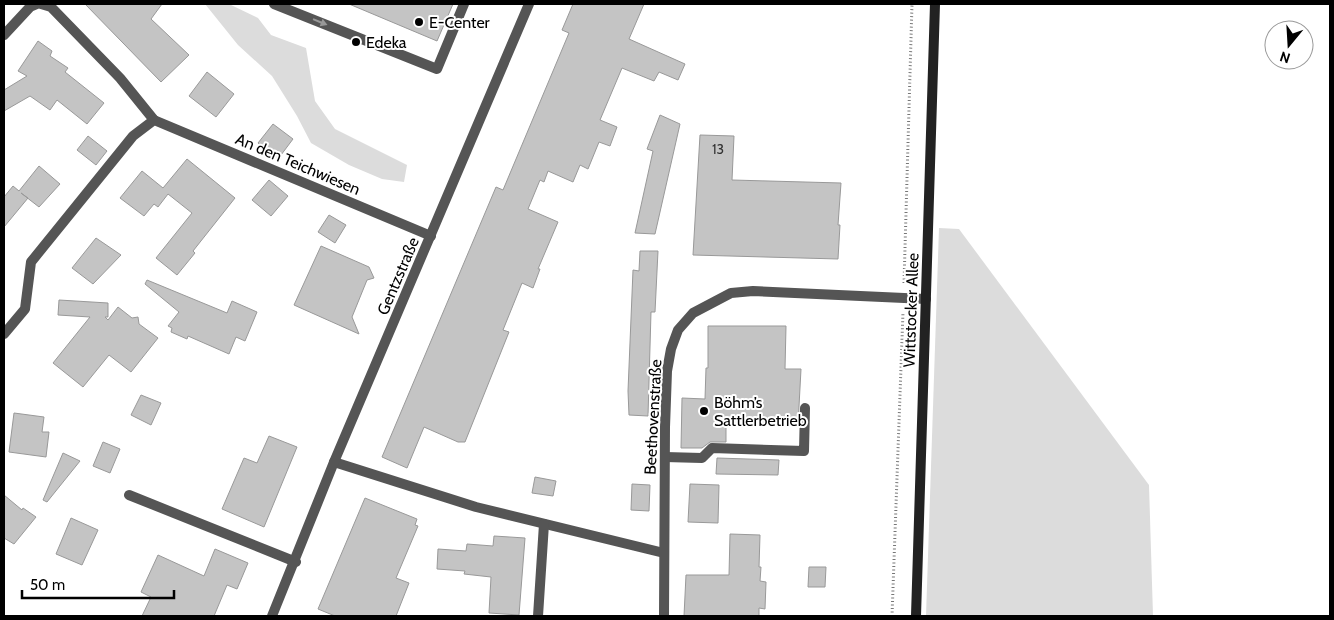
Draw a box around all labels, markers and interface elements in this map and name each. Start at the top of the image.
place label: E-Center [429,13,491,32]
marker: E-Center [413,16,425,28]
one-way arrow [312,19,327,26]
north arrow [1264,20,1314,70]
place label: Edeka [366,33,407,52]
marker: Edeka [350,36,362,48]
text: N [1277,47,1292,67]
street label: An den Teichwiesen [233,129,363,199]
house number: 13 [712,140,724,158]
street label: Gentzstraße [373,234,423,318]
street label: Wittstocker Allee [900,252,922,368]
street label: Beethovenstraße [640,359,666,475]
place label: Böhm’s Sattlerbetrieb [714,393,807,430]
marker: Böhm’s Sattlerbetrieb [698,405,710,417]
scale bar [22,568,175,600]
text: 50 m [30,576,65,594]

